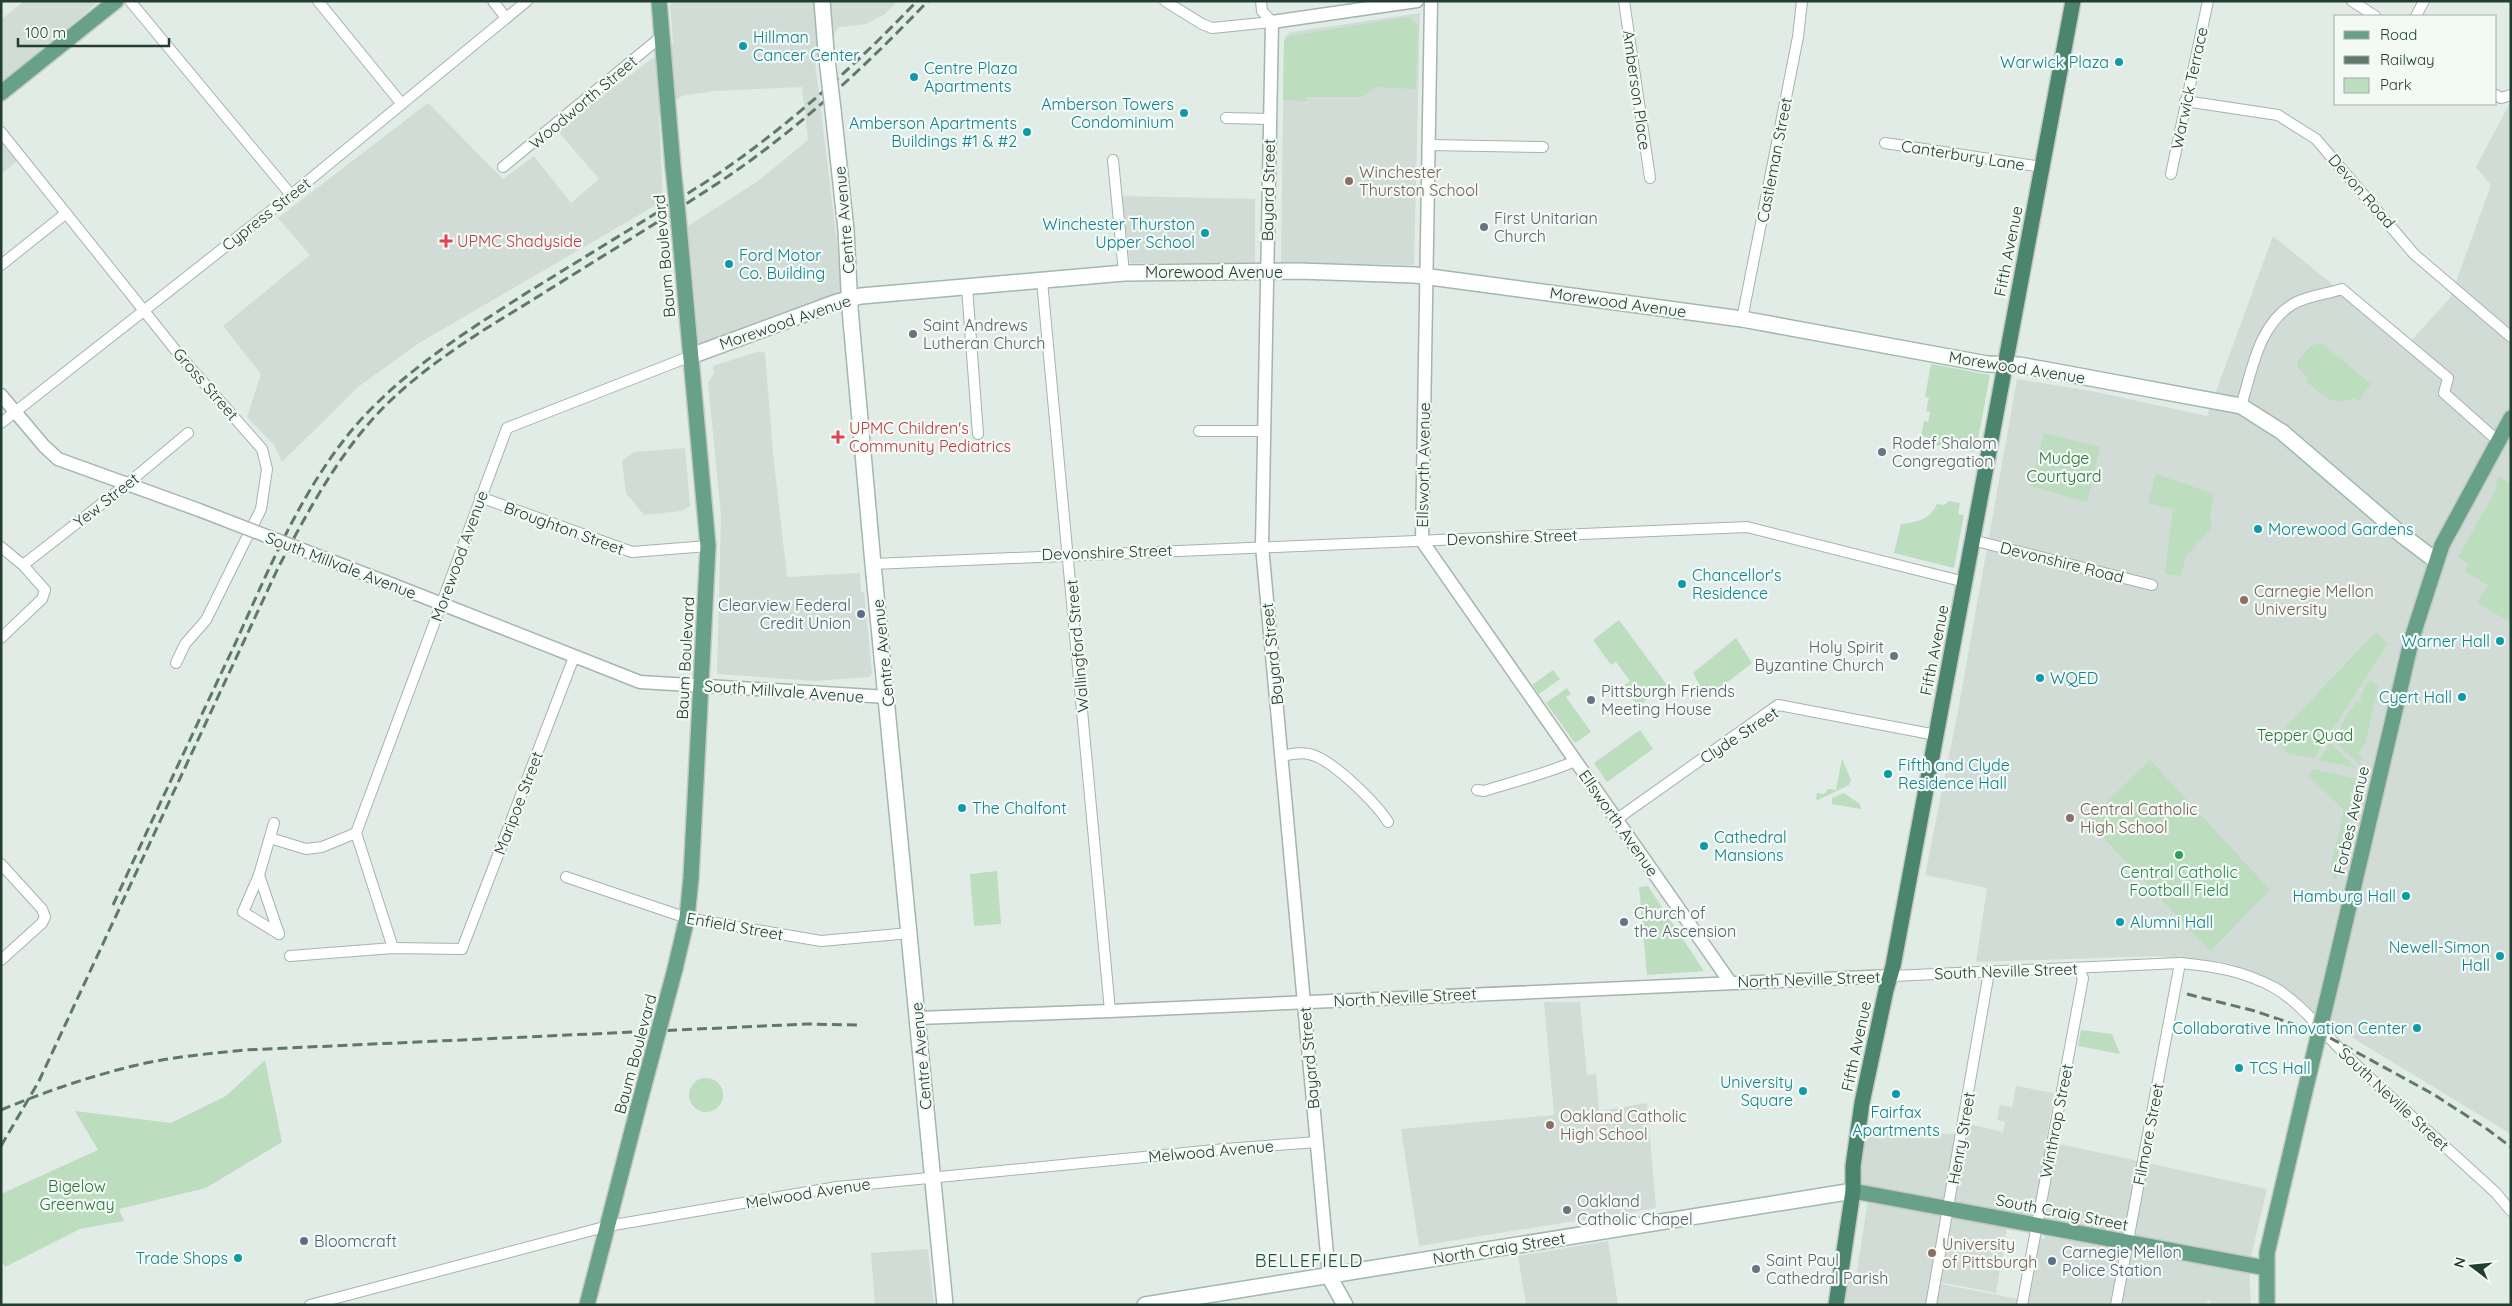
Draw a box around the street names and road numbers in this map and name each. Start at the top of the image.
street label: Warwick Terrace [2166,25,2212,151]
street label: Amberson Place [1619,29,1655,151]
street label: Woodworth Street [525,51,641,153]
street label: Castleman Street [1752,96,1796,224]
street label: Canterbury Lane [1900,135,2026,175]
street label: Bayard Street [1257,139,1279,241]
street label: Devon Road [2324,150,2400,232]
street label: Centre Avenue [829,165,859,275]
street label: Cypress Street [218,173,314,255]
street label: Baum Boulevard [649,194,679,318]
street label: Fifth Avenue [1989,204,2027,298]
street label: Morewood Avenue [1145,262,1283,282]
street label: Morewood Avenue [1548,283,1688,321]
street label: Morewood Avenue [717,290,853,354]
street label: Gross Street [169,344,243,424]
street label: Morewood Avenue [1947,346,2087,388]
street label: Ellsworth Avenue [1412,402,1434,528]
street label: Yew Street [69,468,143,532]
street label: Morewood Avenue [426,488,492,624]
street label: Broughton Street [501,497,627,559]
street label: Devonshire Street [1446,525,1578,549]
street label: South Millvale Avenue [263,527,419,603]
street label: Devonshire Road [1998,537,2126,587]
street label: Devonshire Street [1041,540,1173,564]
street label: Wallingford Street [1061,579,1093,713]
street label: Baum Boulevard [672,596,698,720]
street label: Centre Avenue [867,598,899,708]
street label: Bayard Street [1257,602,1287,706]
street label: Fifth Avenue [1915,603,1953,697]
street label: South Millvale Avenue [703,675,865,707]
street label: Clyde Street [1696,702,1782,768]
street label: Maripoe Street [489,749,547,857]
street label: Forbes Avenue [2329,764,2373,876]
street label: Ellsworth Avenue [1575,766,1663,880]
street label: Enfield Street [685,908,785,944]
street label: South Neville Street [1934,959,2078,983]
street label: North Neville Street [1737,967,1881,991]
street label: North Neville Street [1333,983,1477,1011]
street label: Baum Boulevard [609,992,661,1116]
street label: Fifth Avenue [1837,999,1875,1093]
street label: Centre Avenue [906,1001,936,1111]
street label: Bayard Street [1295,1006,1323,1110]
street label: South Neville Street [2335,1043,2453,1155]
street label: Winthrop Street [2035,1062,2077,1180]
street label: Filmore Street [2128,1081,2168,1187]
street label: Henry Street [1943,1090,1979,1186]
street label: Melwood Avenue [1147,1136,1275,1166]
street label: Melwood Avenue [744,1173,872,1213]
street label: South Craig Street [1994,1189,2130,1235]
street label: North Craig Street [1431,1228,1567,1268]

